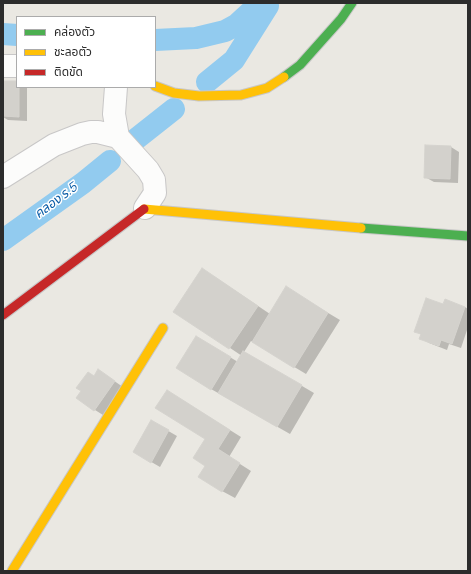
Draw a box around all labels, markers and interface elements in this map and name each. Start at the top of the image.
legend [16,16,156,88]
text: คล่องตัว [54,23,95,40]
text: ชะลอตัว [54,43,92,60]
text: ติดขัด [54,63,83,80]
water label: คลอง ร.5 [32,180,80,222]

